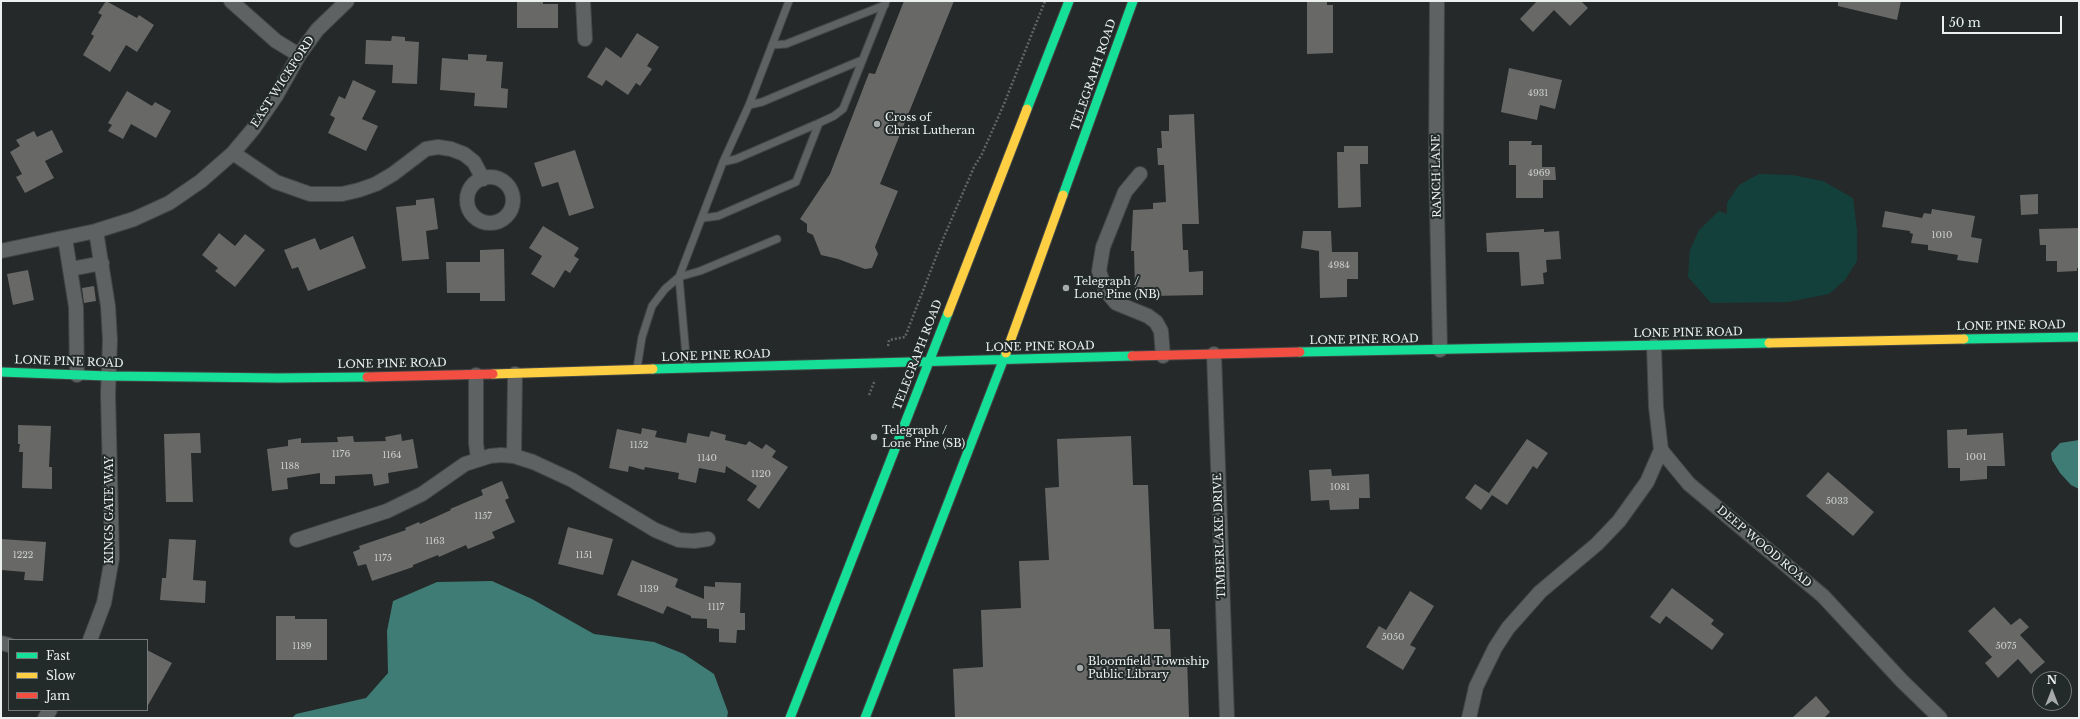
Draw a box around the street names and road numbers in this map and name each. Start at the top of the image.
street label: TELEGRAPH ROAD [1069,17,1119,133]
street label: EAST WICKFORD [249,34,317,130]
street label: RANCH LANE [1430,134,1444,218]
street label: TELEGRAPH ROAD [891,298,945,412]
street label: LONE PINE ROAD [1956,318,2066,334]
street label: LONE PINE ROAD [1633,325,1743,341]
street label: LONE PINE ROAD [1309,332,1419,348]
street label: LONE PINE ROAD [985,339,1095,355]
street label: LONE PINE ROAD [661,347,771,365]
street label: LONE PINE ROAD [14,353,124,371]
street label: LONE PINE ROAD [337,356,447,372]
street label: KINGS GATE WAY [103,456,117,564]
street label: TIMBERLAKE DRIVE [1211,473,1229,599]
street label: DEEP WOOD ROAD [1714,504,1814,590]

